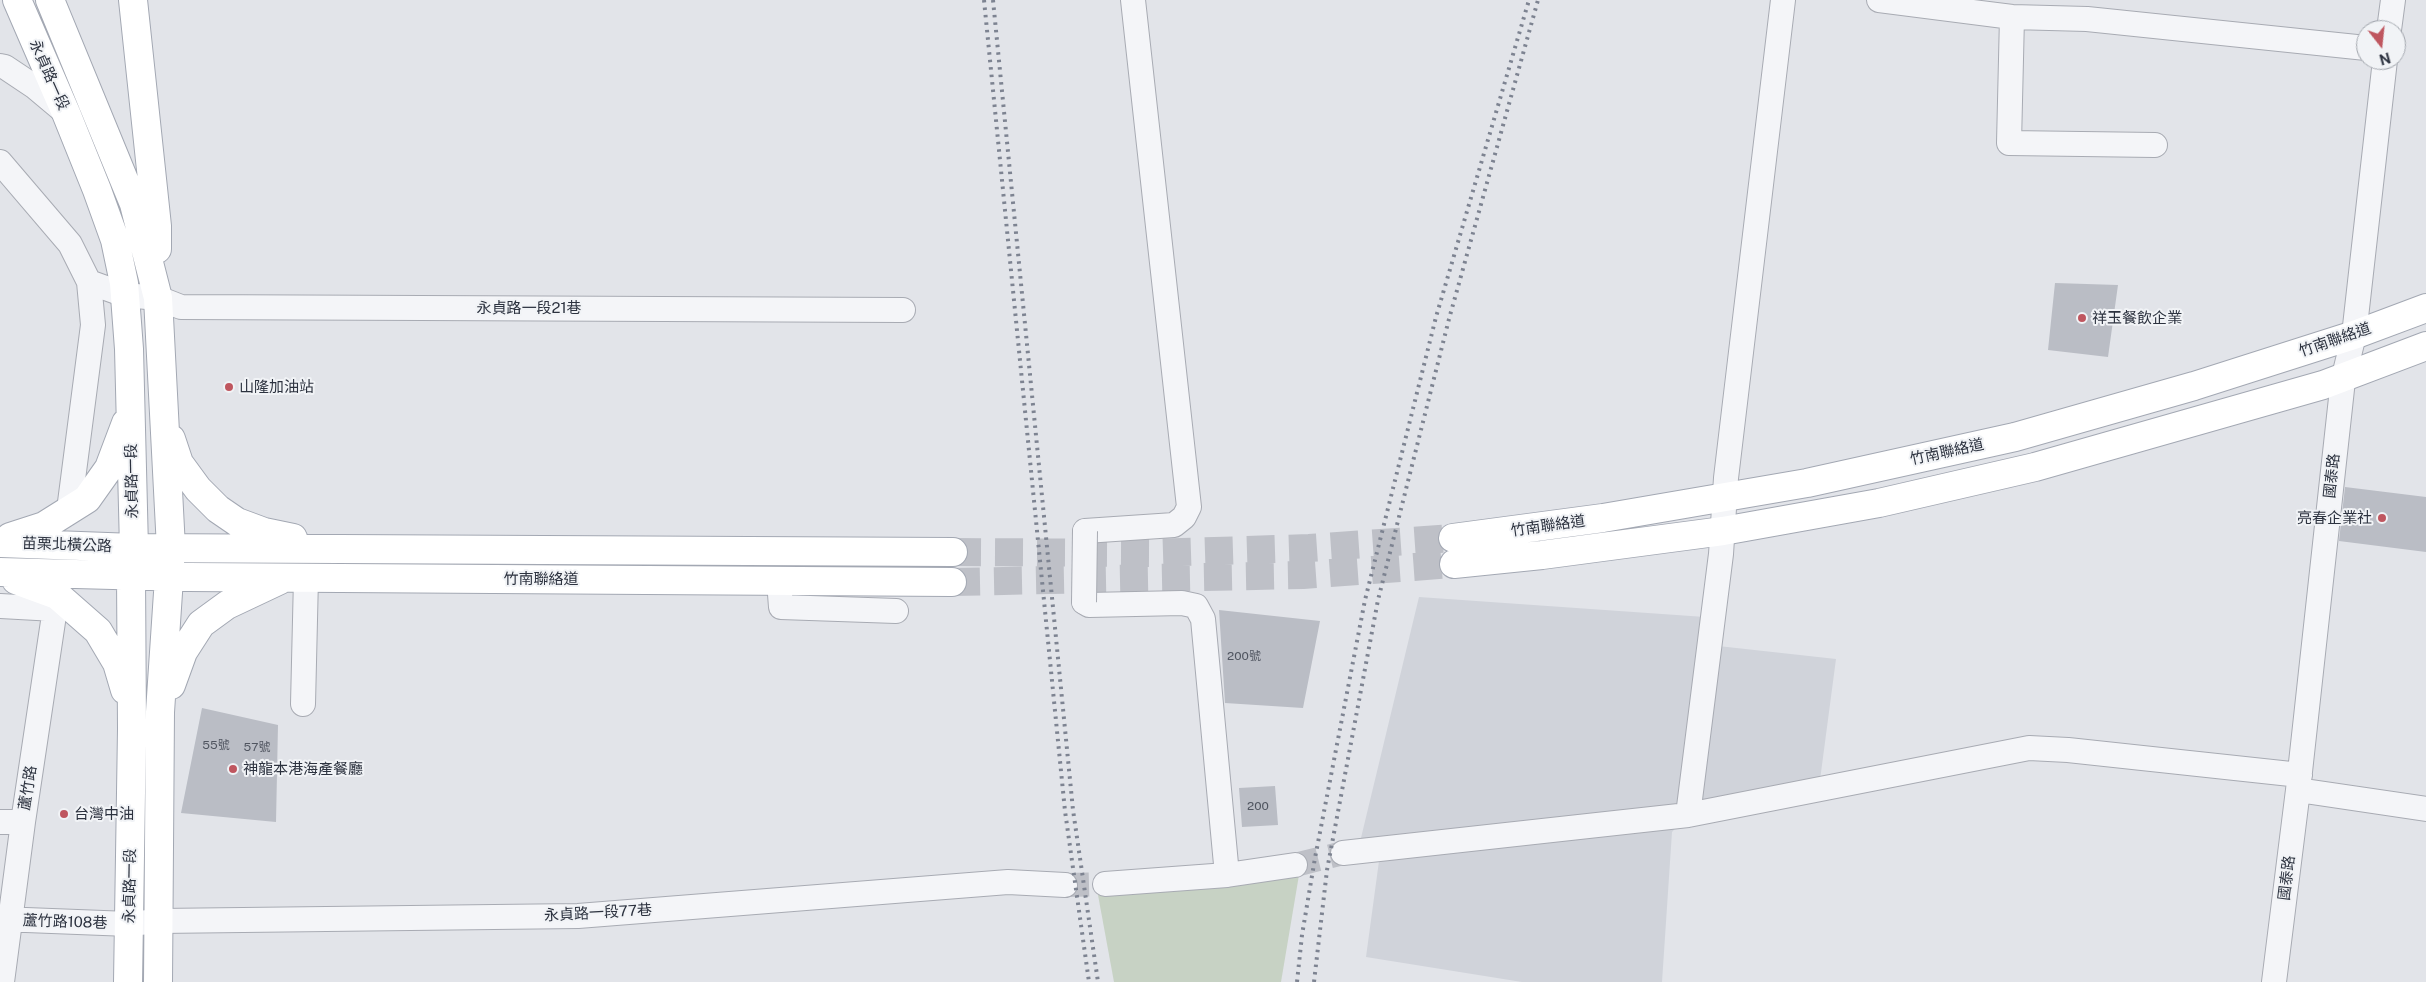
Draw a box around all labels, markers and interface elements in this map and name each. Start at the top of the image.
north arrow [2356,20,2406,70]
street label: 永貞路一段 [26,37,72,113]
text: N [2377,49,2392,68]
street label: 永貞路一段21巷 [476,299,582,317]
place label: 祥玉餐飲企業 [2092,309,2182,327]
marker: 祥玉餐飲企業 [2076,312,2088,324]
street label: 竹南聯絡道 [2297,319,2373,361]
place label: 山隆加油站 [239,378,314,396]
marker: 山隆加油站 [223,381,235,393]
street label: 竹南聯絡道 [1908,435,1986,469]
street label: 永貞路一段 [122,443,142,519]
street label: 國泰路 [2321,453,2343,499]
place label: 亮春企業社 [2297,509,2372,527]
street label: 竹南聯絡道 [1510,512,1586,540]
marker: 亮春企業社 [2376,512,2388,524]
street label: 苗栗北橫公路 [22,534,112,556]
street label: 竹南聯絡道 [504,570,578,588]
house number: 200號 [1227,649,1261,663]
house number: 55號 [202,738,230,752]
house number: 57號 [244,740,270,754]
place label: 神龍本港海產餐廳 [243,760,363,778]
marker: 神龍本港海產餐廳 [227,763,239,775]
street label: 蘆竹路 [16,764,40,812]
house number: 200 [1247,799,1269,813]
place label: 台灣中油 [74,805,134,823]
marker: 台灣中油 [58,808,70,820]
street label: 永貞路一段 [120,848,140,924]
street label: 國泰路 [2275,855,2299,901]
street label: 永貞路一段77巷 [543,901,653,925]
street label: 蘆竹路108巷 [22,912,108,932]

